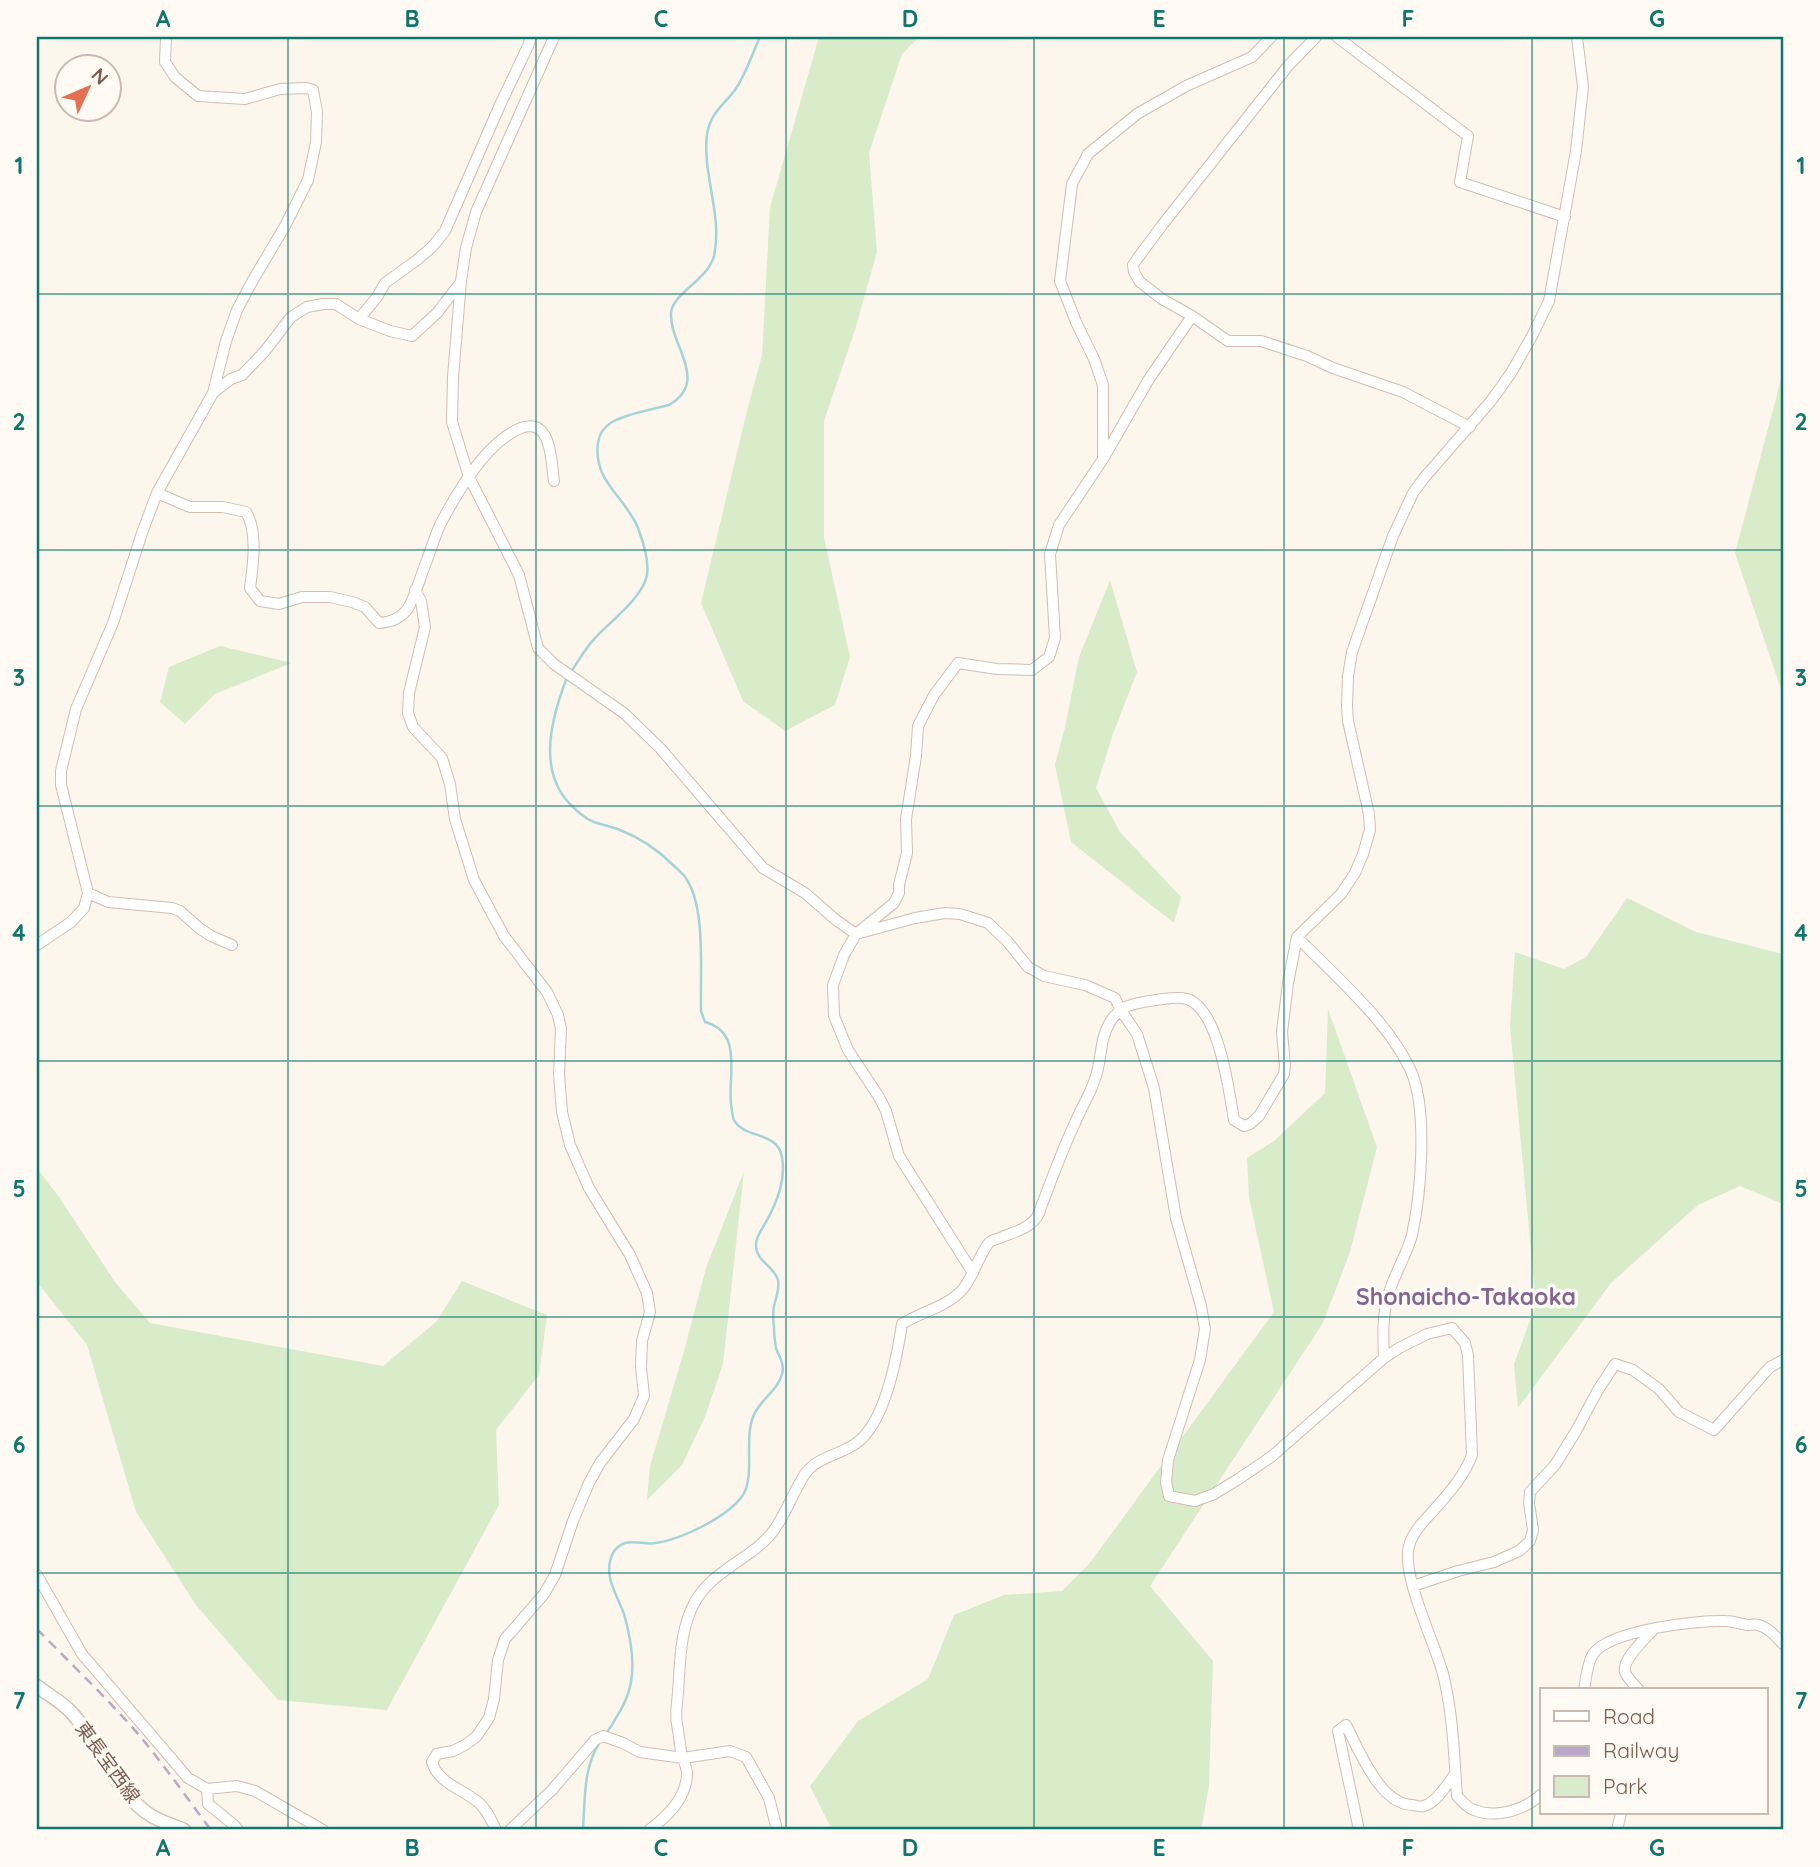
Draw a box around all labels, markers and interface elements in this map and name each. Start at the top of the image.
text: A [156,4,171,33]
text: B [404,4,420,33]
text: C [654,4,668,33]
text: D [902,4,918,33]
text: E [1152,4,1166,33]
text: F [1402,4,1414,33]
text: G [1649,4,1665,33]
north arrow [52,52,122,122]
text: N [87,63,114,90]
text: 1 [15,151,23,180]
text: 1 [1797,151,1805,180]
text: 2 [12,407,26,436]
text: 2 [1794,407,1808,436]
text: 3 [13,663,25,692]
text: 3 [1795,663,1807,692]
text: 4 [12,918,26,947]
text: 4 [1794,918,1808,947]
text: 5 [12,1174,26,1203]
text: 5 [1794,1174,1808,1203]
district label: Shonaicho-Takaoka [1356,1282,1576,1311]
text: 6 [13,1430,25,1459]
text: 6 [1795,1430,1807,1459]
text: 7 [13,1686,26,1715]
text: 7 [1795,1686,1808,1715]
legend [1540,1688,1768,1814]
text: Road [1603,1703,1655,1729]
street label: 東長宝西線 [70,1717,146,1807]
text: Railway [1603,1737,1679,1763]
text: Park [1603,1773,1647,1799]
text: A [156,1833,171,1862]
text: B [404,1833,420,1862]
text: C [654,1833,668,1862]
text: D [902,1833,918,1862]
text: E [1152,1833,1166,1862]
text: F [1402,1833,1414,1862]
text: G [1649,1833,1665,1862]

